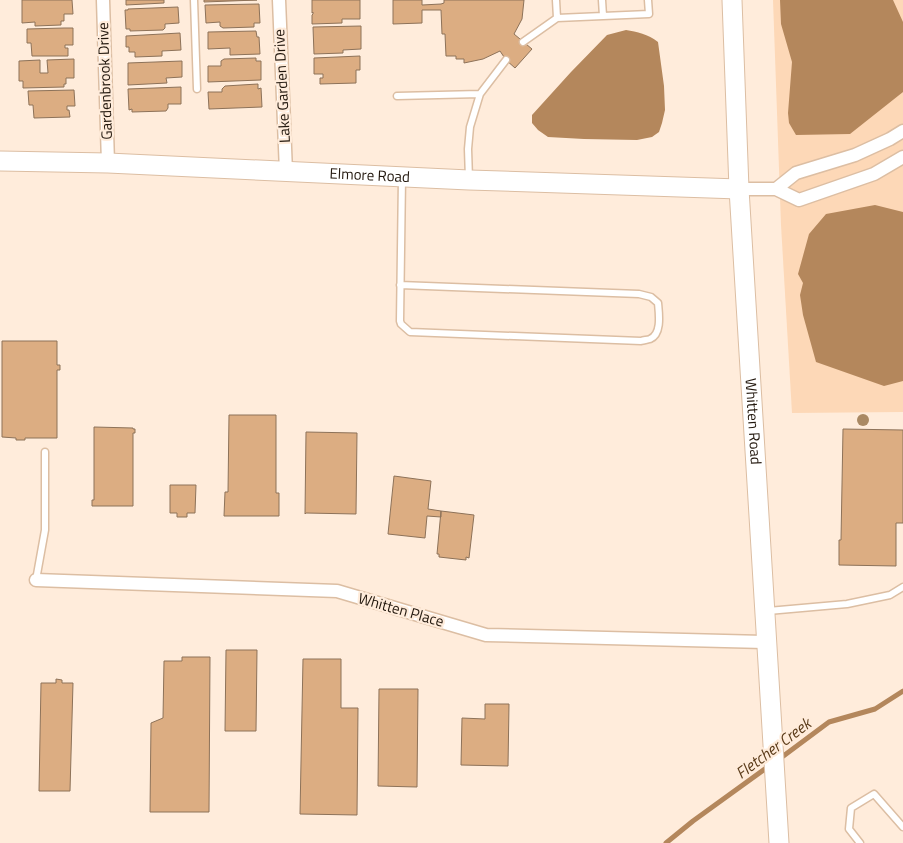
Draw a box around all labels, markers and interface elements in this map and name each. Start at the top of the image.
street label: Gardenbrook Drive [91,22,118,140]
street label: Lake Garden Drive [267,29,296,144]
street label: Elmore Road [329,161,411,188]
street label: Whitten Road [740,377,768,465]
street label: Whitten Place [356,586,447,633]
water label: Fletcher Creek [730,711,817,784]

